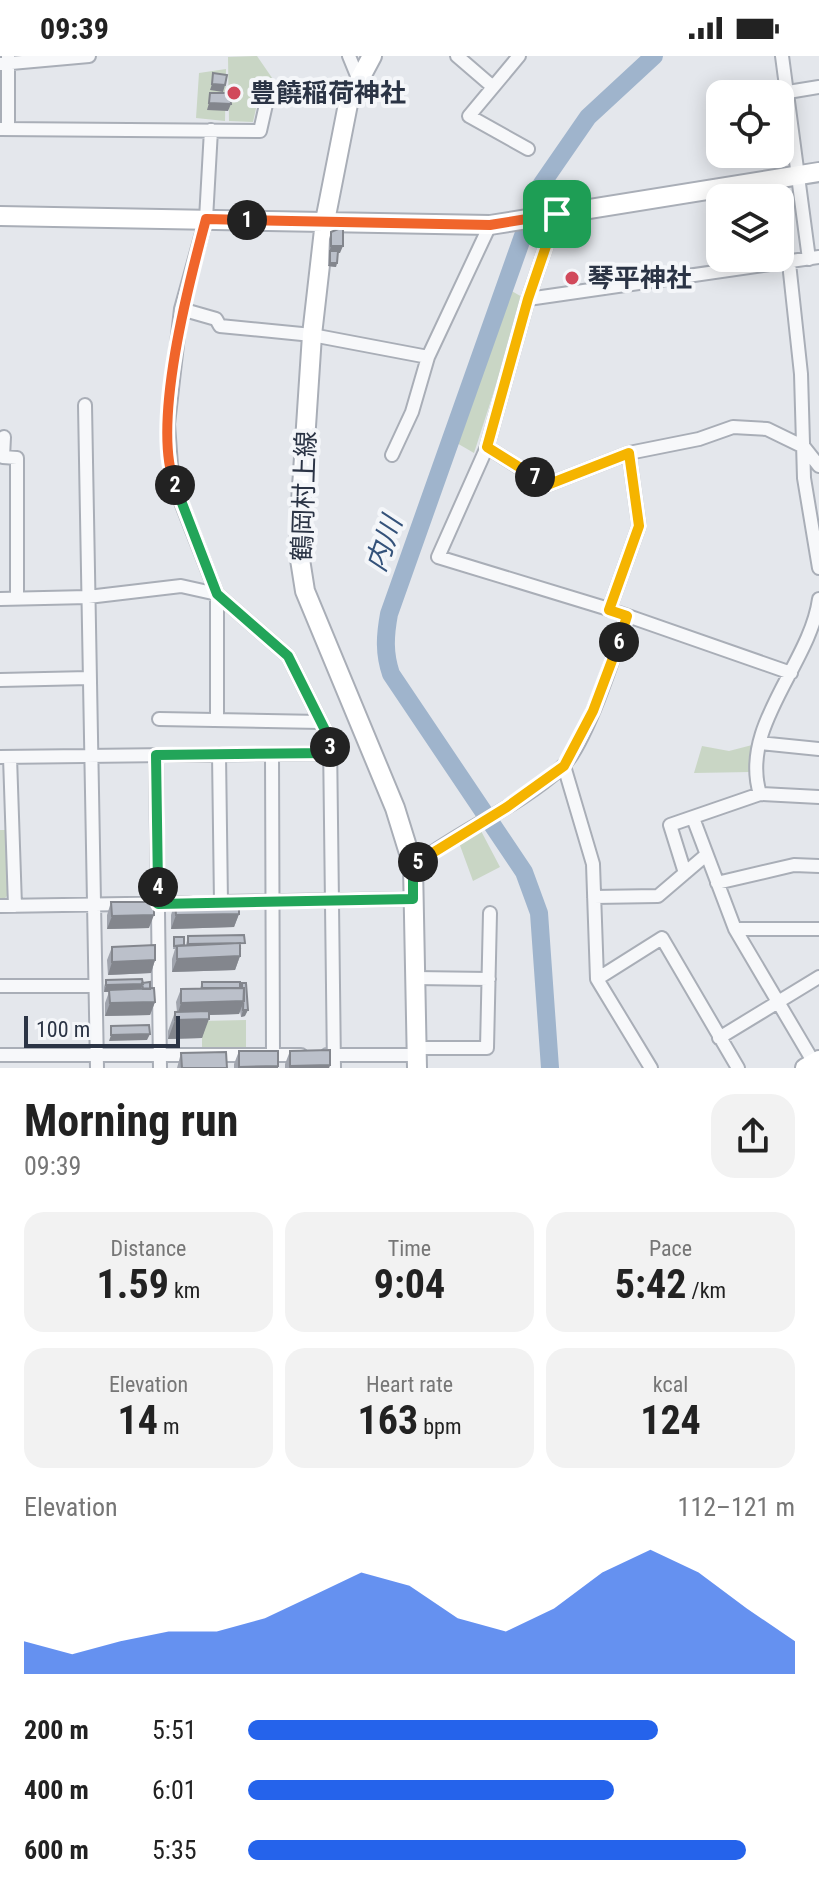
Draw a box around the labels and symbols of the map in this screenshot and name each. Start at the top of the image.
place label: 豊饒稲荷神社 [250,78,406,108]
marker: 豊饒稲荷神社 [225,84,243,102]
pin [523,180,591,248]
pin: 1 [227,200,267,240]
place label: 琴平神社 [588,263,692,293]
marker: 琴平神社 [563,269,581,287]
street label: 鶴岡村上線 [287,431,321,561]
pin: 7 [515,457,555,497]
pin: 2 [155,465,195,505]
water label: 内川 [359,509,410,576]
pin: 6 [599,622,639,662]
pin: 3 [310,727,350,767]
pin: 5 [398,842,438,882]
pin: 4 [138,867,178,907]
scale bar [24,1012,180,1048]

